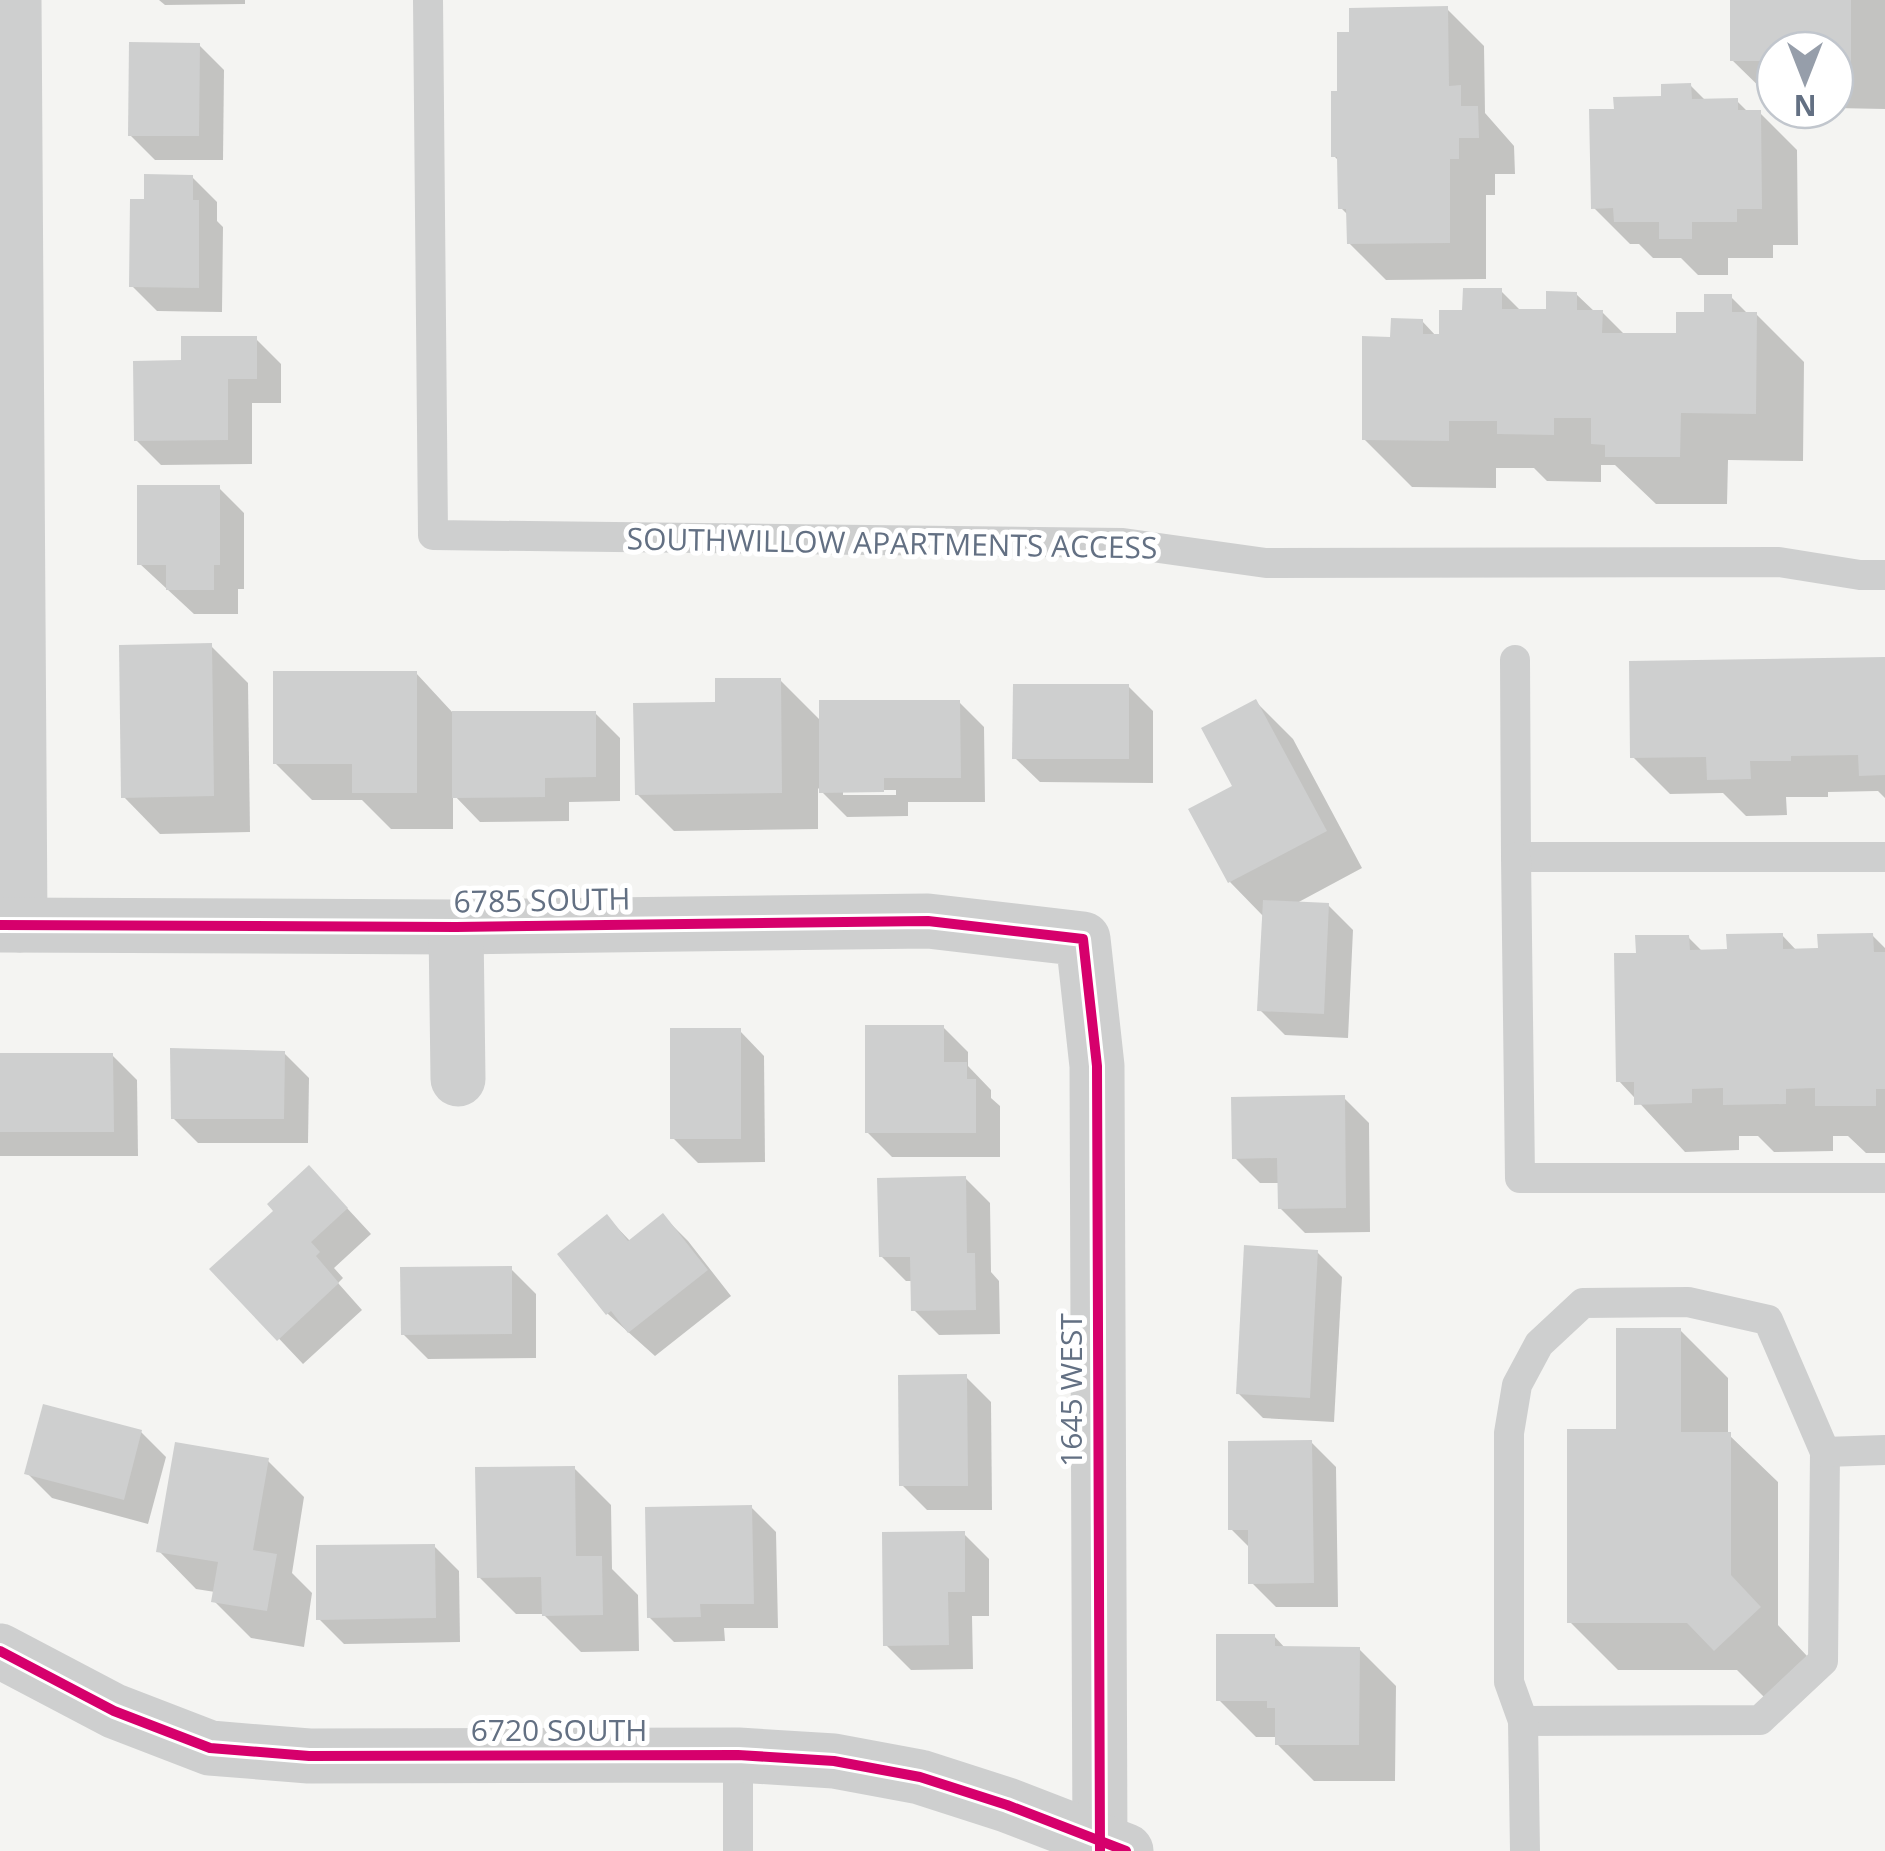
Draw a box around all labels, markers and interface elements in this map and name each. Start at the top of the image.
north arrow [1755,30,1855,130]
text: N [1794,87,1816,125]
street label: SOUTHWILLOW APARTMENTS ACCESS [626,517,1158,568]
street label: 6785 SOUTH [453,877,631,922]
street label: 1645 WEST [1050,1313,1091,1467]
street label: 6720 SOUTH [471,1709,647,1750]

